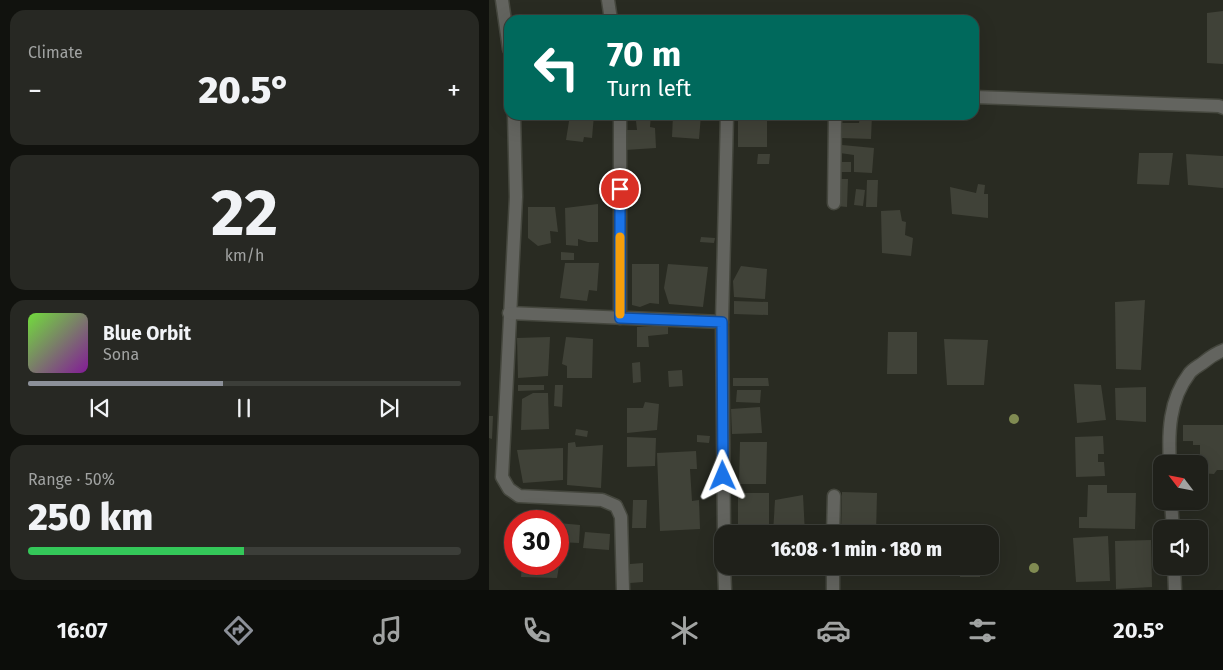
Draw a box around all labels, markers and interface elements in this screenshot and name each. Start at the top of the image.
text: 70 m [607,33,681,75]
icon: left [524,35,589,100]
text: Climate [28,43,83,62]
text: 20.5° [198,67,291,113]
text: − [28,74,42,107]
text: + [447,74,461,107]
text: Turn left [607,75,691,102]
pin [599,168,641,210]
text: 22 [211,174,278,252]
icon: arrive [606,175,634,203]
text: km/h [225,246,264,265]
text: Blue Orbit [103,322,191,345]
text: Sona [103,345,139,364]
icon: previous [86,394,114,422]
icon: pause [230,394,258,422]
icon: next [375,394,403,422]
position arrow [696,449,748,501]
north arrow [1153,455,1208,510]
map controls [1153,455,1208,575]
text: Range · 50% [28,470,115,489]
text: 250 km [28,494,153,540]
speed limit sign: 30 [504,510,569,575]
button: sound [1153,520,1208,575]
text: 16:08 · 1 min · 180 m [771,538,942,561]
icon: directions [221,613,256,648]
icon: music [370,613,405,648]
icon: phone [519,613,554,648]
icon: climate [667,613,702,648]
icon: car [816,613,851,648]
icon: filters [965,613,1000,648]
text: 16:07 [57,617,107,644]
text: 20.5° [1113,617,1166,644]

